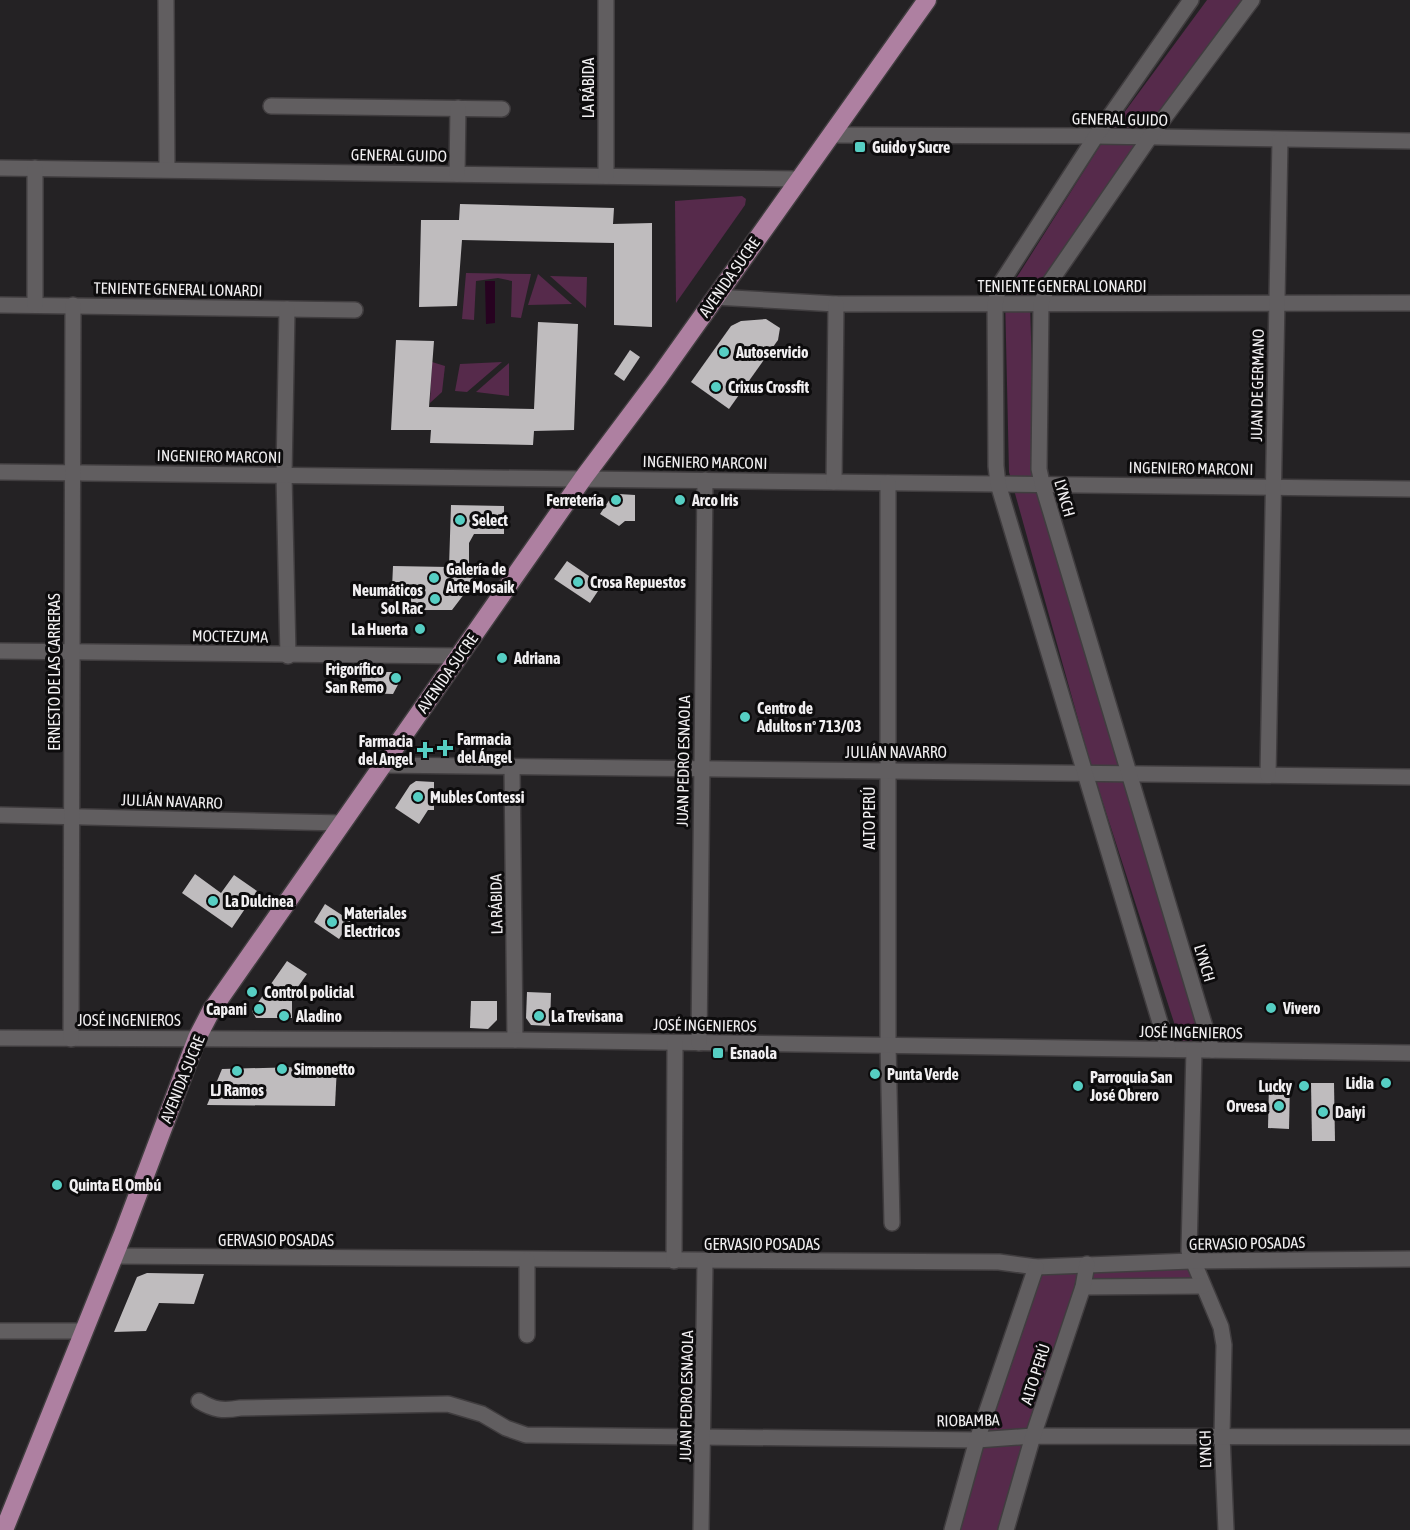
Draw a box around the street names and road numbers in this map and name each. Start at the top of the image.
street label: LA RÁBIDA [579,58,597,118]
street label: GENERAL GUIDO [1072,109,1168,129]
street label: GENERAL GUIDO [351,145,447,165]
street label: AVENIDA SUCRE [695,234,763,320]
street label: TENIENTE GENERAL LONARDI [978,277,1146,295]
street label: TENIENTE GENERAL LONARDI [93,279,263,299]
street label: JUAN DE GERMANO [1247,329,1267,441]
street label: INGENIERO MARCONI [157,446,281,466]
street label: INGENIERO MARCONI [643,452,767,472]
street label: INGENIERO MARCONI [1129,458,1253,478]
street label: LYNCH [1051,477,1079,519]
street label: ERNESTO DE LAS CARRERAS [45,593,63,751]
street label: MOCTEZUMA [192,626,268,646]
street label: AVENIDA SUCRE [413,630,481,716]
street label: JUAN PEDRO ESNAOLA [673,695,693,827]
street label: JULIÁN NAVARRO [845,743,947,761]
street label: ALTO PERÚ [860,787,878,849]
street label: JULIÁN NAVARRO [121,790,223,812]
street label: LA RÁBIDA [486,873,506,934]
street label: LYNCH [1191,942,1219,984]
street label: JOSÉ INGENIEROS [77,1011,181,1029]
street label: JOSÉ INGENIEROS [653,1015,757,1035]
street label: JOSÉ INGENIEROS [1139,1022,1243,1042]
street label: AVENIDA SUCRE [156,1032,208,1125]
street label: GERVASIO POSADAS [218,1231,334,1249]
street label: GERVASIO POSADAS [1189,1233,1305,1253]
street label: GERVASIO POSADAS [704,1235,820,1253]
street label: JUAN PEDRO ESNAOLA [676,1330,696,1462]
street label: ALTO PERÚ [1017,1341,1053,1407]
street label: RIOBAMBA [936,1410,1000,1430]
street label: LYNCH [1196,1430,1214,1468]

